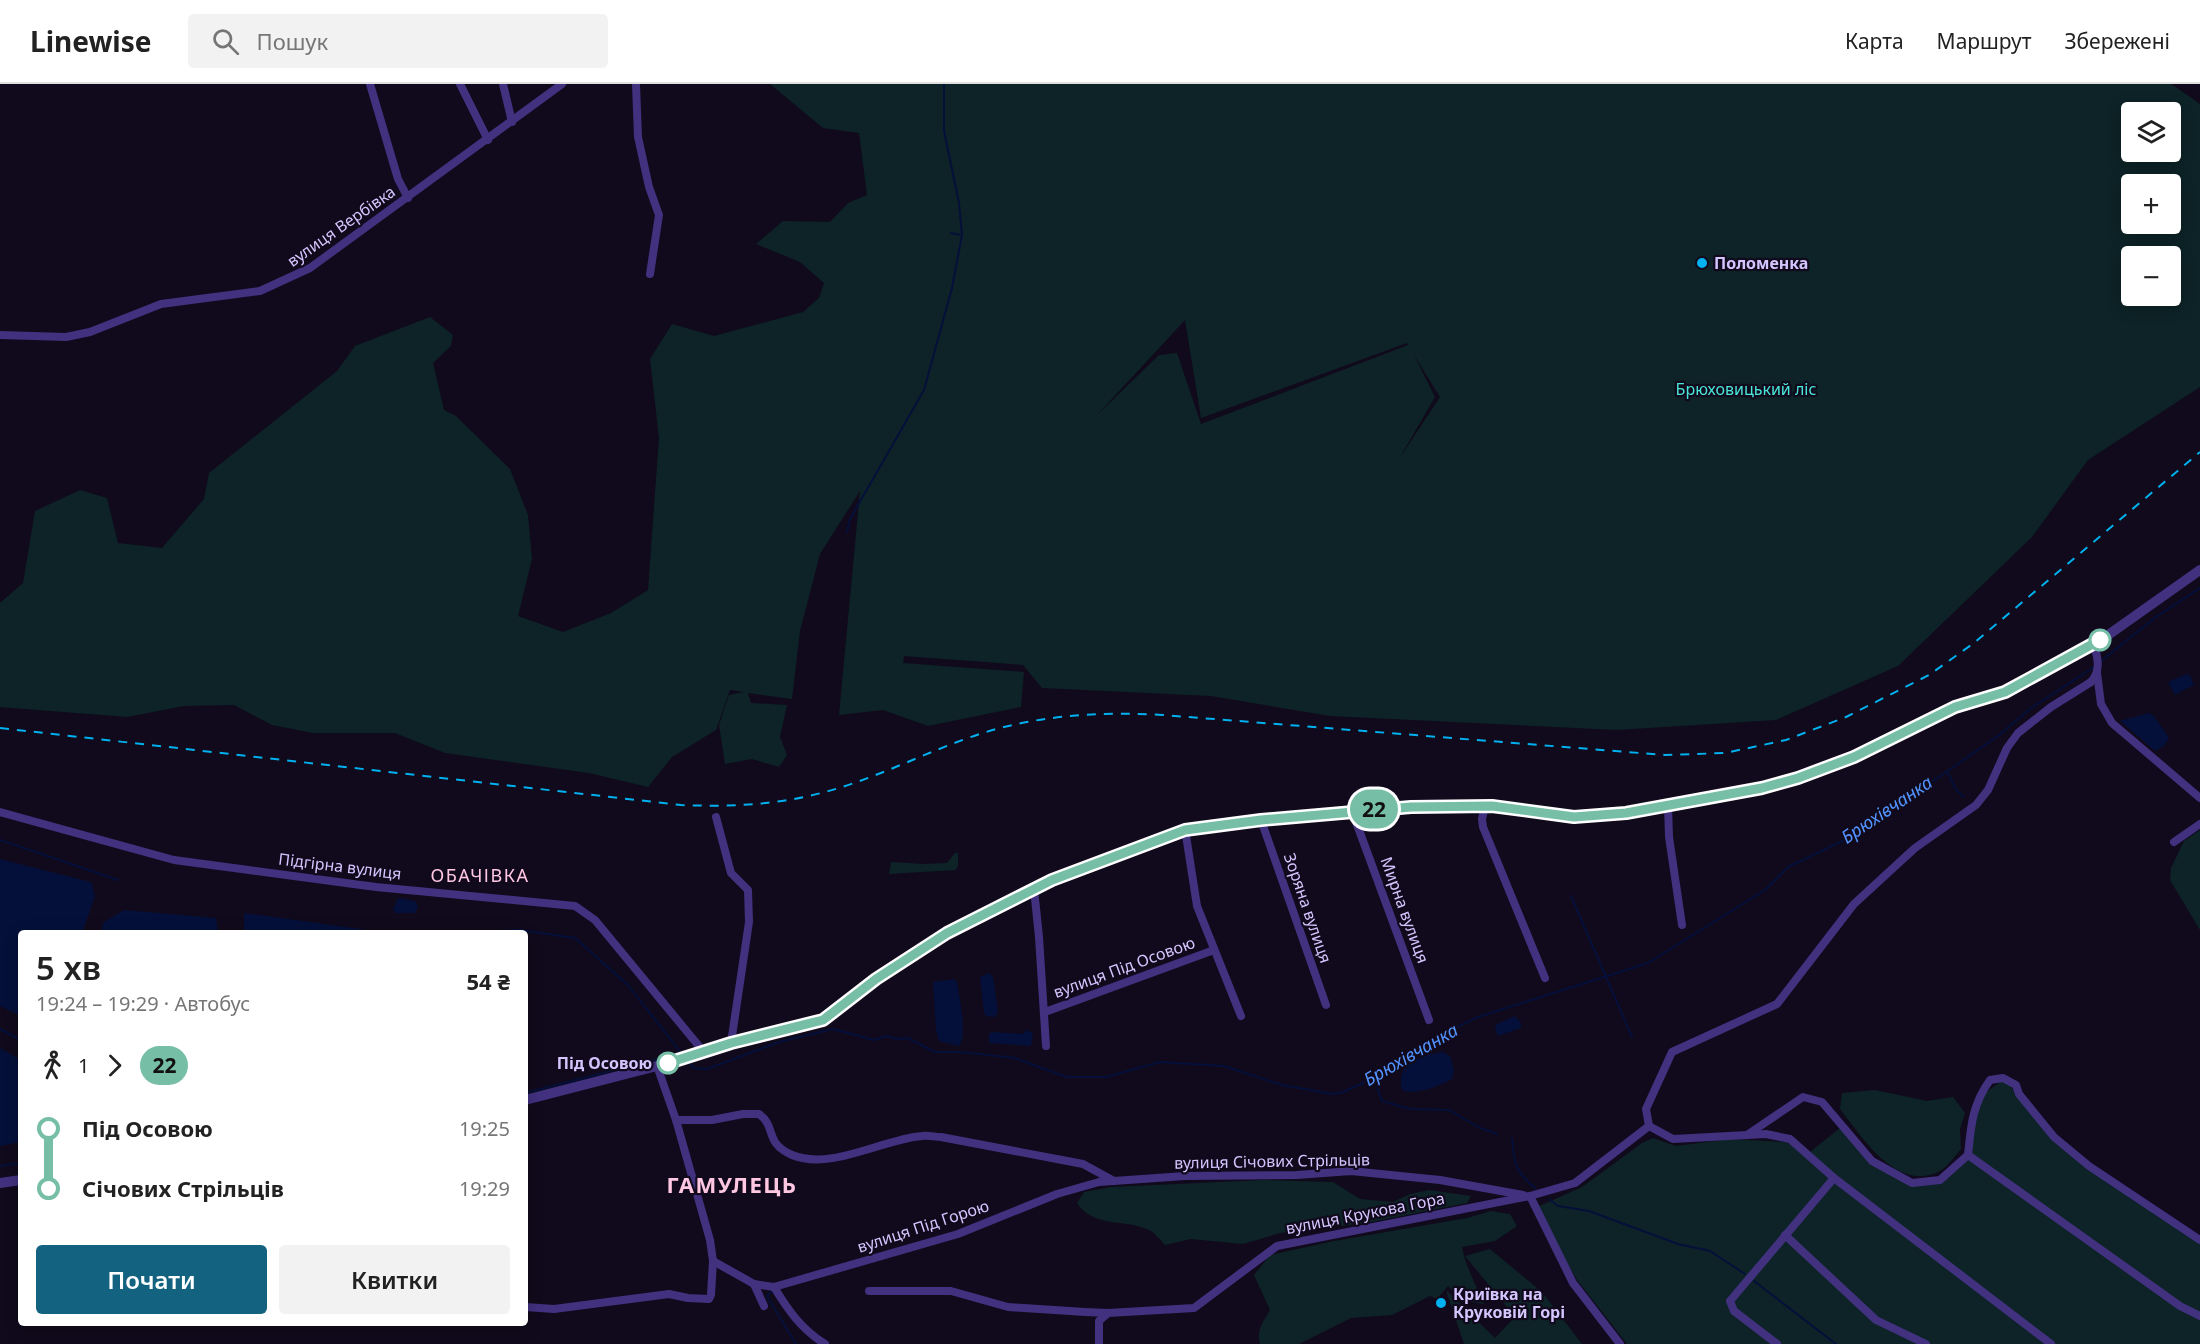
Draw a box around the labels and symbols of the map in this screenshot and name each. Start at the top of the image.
street label: вулиця Вербівка [282,180,400,272]
place label: Поломенка [1714,252,1808,274]
marker: Поломенка [1695,256,1709,270]
park label: Брюховицький ліс [1676,378,1816,400]
unlabelled marker [2089,629,2111,651]
water label: Брюхівчанка [1836,770,1937,848]
line badge: 22 [1347,790,1401,828]
street label: Підгірна вулиця [277,848,403,884]
street label: Зоряна вулиця [1279,850,1337,966]
street label: Мирна вулиця [1376,854,1434,966]
district label: ОБАЧІВКА [431,863,529,887]
street label: вулиця Під Осовою [1050,931,1198,1003]
water label: Брюхівчанка [1359,1017,1462,1091]
place label: Під Осовою [557,1052,652,1074]
marker: Під Осовою [657,1052,679,1074]
street label: вулиця Січових Стрільців [1174,1148,1370,1174]
district label: ГАМУЛЕЦЬ [666,1169,798,1199]
street label: вулиця Крукова Гора [1284,1187,1446,1239]
street label: вулиця Під Горою [854,1194,992,1258]
place label: Криївка на Круковій Горі [1453,1283,1565,1323]
marker: Криївка на Круковій Горі [1434,1296,1448,1310]

